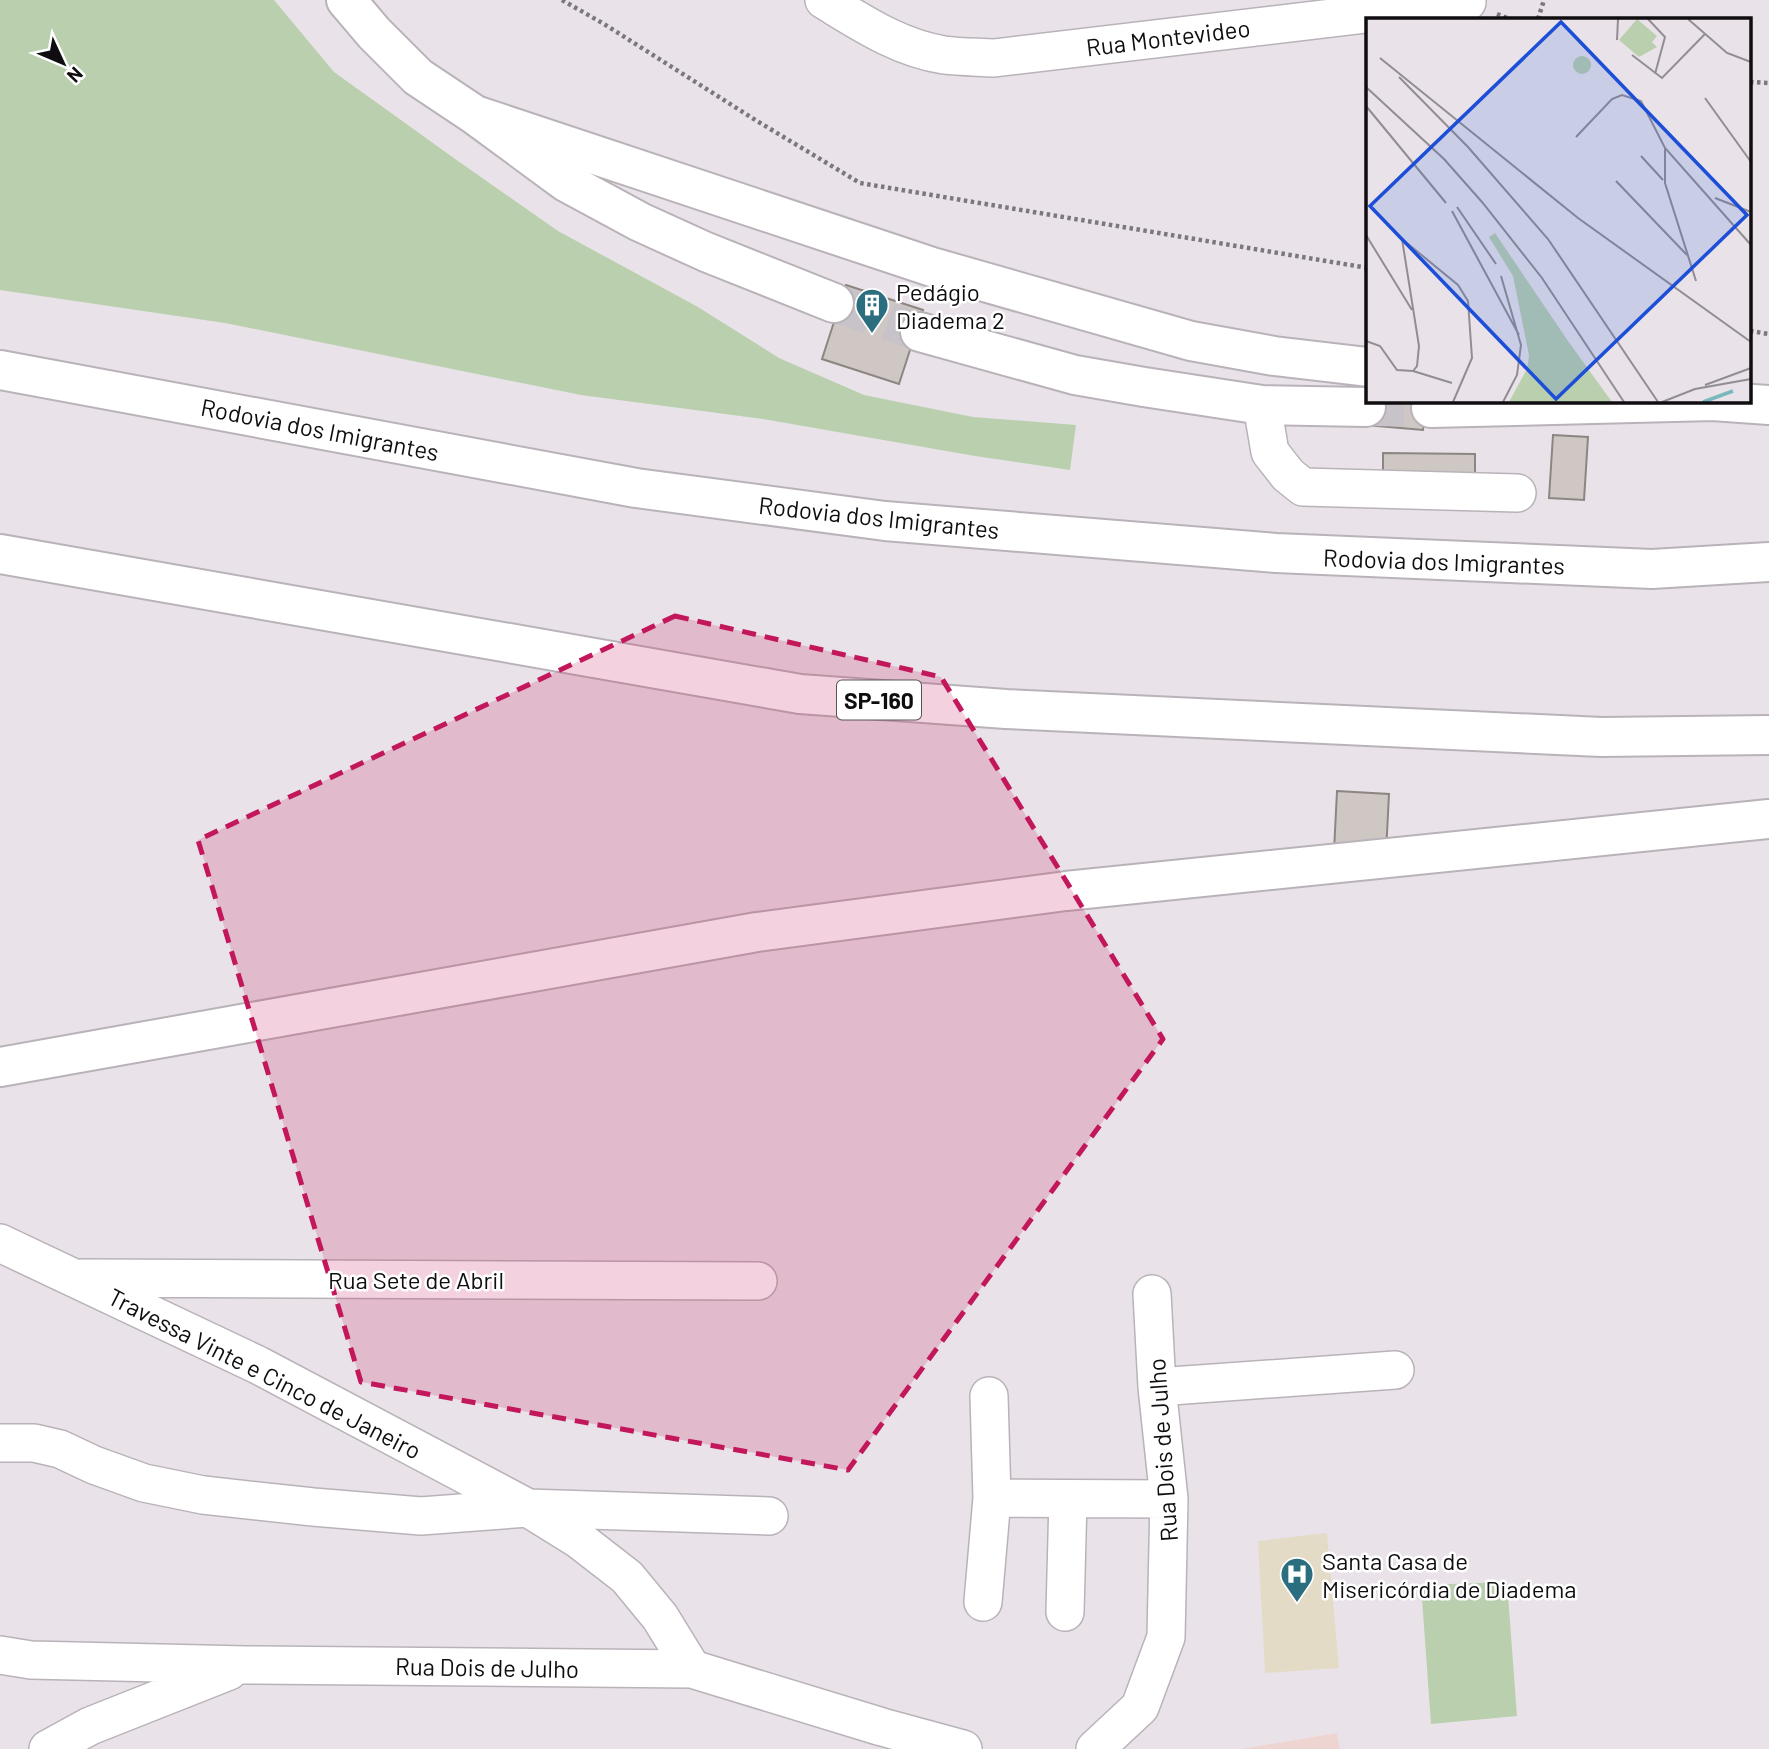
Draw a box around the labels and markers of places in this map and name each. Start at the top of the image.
place label: Pedágio Diadema 2 [896,277,1005,334]
building icon: Pedágio Diadema 2 [853,286,891,335]
place label: Santa Casa de Misericórdia de Diadema [1322,1546,1577,1603]
hospital icon: Santa Casa de Misericórdia de Diadema [1278,1555,1316,1604]

